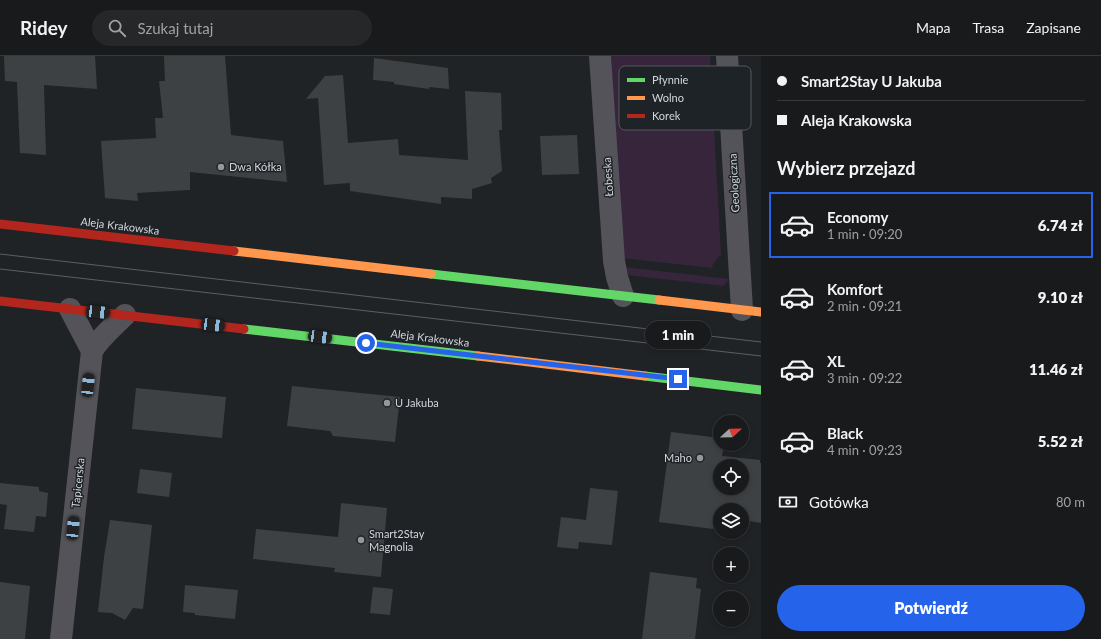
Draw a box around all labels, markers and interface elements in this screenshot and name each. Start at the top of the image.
search box [92,10,372,46]
text: Ridey [20,16,68,39]
icon: search [106,17,128,39]
text: Szukaj tutaj [138,19,213,37]
text: Mapa [916,19,951,36]
text: Trasa [973,19,1004,36]
text: Zapisane [1026,19,1081,36]
legend [619,66,751,130]
text: Smart2Stay U Jakuba [801,72,942,90]
text: Płynnie [652,73,689,86]
text: Wolno [652,91,684,104]
text: Korek [652,109,681,122]
text: Aleja Krakowska [801,111,912,129]
street label: Geologiczna [725,153,742,213]
street label: Łobeska [600,157,615,197]
text: Wybierz przejazd [777,157,916,179]
place label: Dwa Kółka [229,160,282,173]
marker: Dwa Kółka [216,162,226,172]
icon: car [779,207,815,243]
text: Economy [827,208,888,226]
street label: Aleja Krakowska [80,214,160,237]
text: 6.74 zł [1038,216,1083,234]
text: 1 min · 09:20 [827,226,902,242]
icon: car [779,279,815,315]
text: Komfort [827,280,883,298]
text: 9.10 zł [1038,288,1083,306]
text: 2 min · 09:21 [827,298,902,314]
car [85,305,111,319]
car [200,318,226,332]
callout: 1 min [645,321,711,349]
street label: Aleja Krakowska [390,326,470,349]
text: 1 min [662,327,694,343]
car [307,330,333,344]
route start [357,334,375,352]
icon: car [779,351,815,387]
text: XL [827,352,845,370]
text: 11.46 zł [1029,360,1083,378]
route end [669,370,687,388]
text: 3 min · 09:22 [827,370,902,386]
car [81,372,95,398]
place label: U Jakuba [395,396,439,409]
marker: U Jakuba [382,398,392,408]
north arrow [713,415,749,451]
map controls [713,415,749,627]
icon: car [779,423,815,459]
text: Black [827,424,863,442]
text: 5.52 zł [1038,432,1083,450]
text: 4 min · 09:23 [827,442,902,458]
place label: Maho [664,451,692,464]
marker: Maho [695,453,705,463]
street label: Tapicerska [68,457,87,509]
button: locate [713,459,749,495]
icon: cash [777,491,799,513]
text: Gotówka [809,493,869,511]
text: 80 m [1056,494,1085,510]
button: layers [713,503,749,539]
car [66,515,80,541]
place label: Smart2Stay Magnolia [369,527,425,553]
marker: Smart2Stay Magnolia [356,535,366,545]
button: + [713,547,749,583]
button: Potwierdź [777,585,1085,631]
button: − [713,591,749,627]

